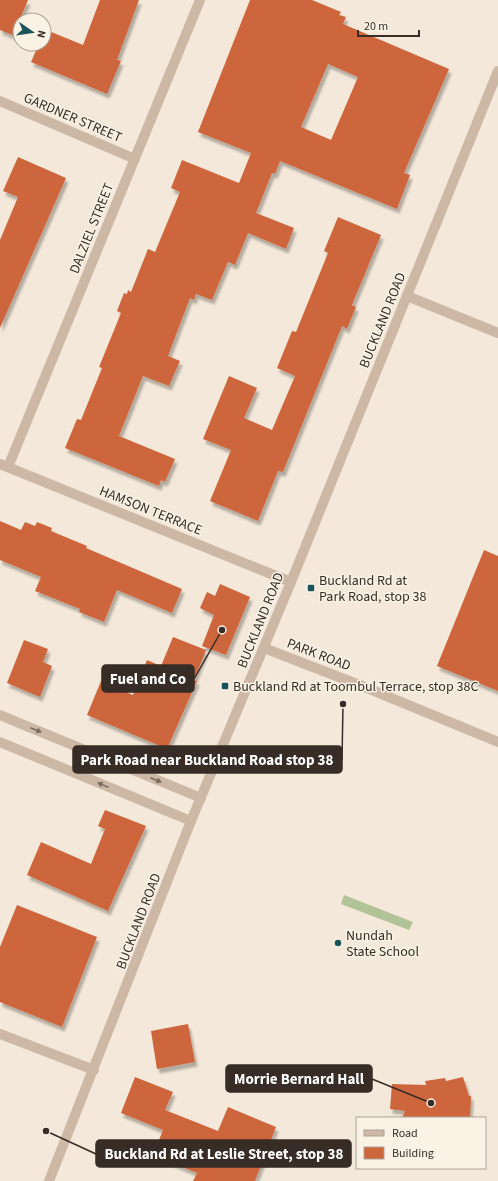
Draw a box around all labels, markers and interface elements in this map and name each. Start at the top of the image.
north arrow [12,12,52,52]
scale bar [358,12,419,38]
text: 20 m [364,18,388,35]
text: N [33,29,49,39]
street label: GARDNER STREET [20,88,125,148]
street label: DALZIEL STREET [65,180,119,277]
street label: BUCKLAND ROAD [355,270,411,371]
street label: HAMSON TERRACE [96,481,205,541]
street label: BUCKLAND ROAD [233,570,289,671]
place label: Buckland Rd at Park Road, stop 38 [319,571,427,607]
marker: Buckland Rd at Park Road, stop 38 [306,583,316,593]
street label: PARK ROAD [284,634,354,676]
callout: Fuel and Co [102,665,194,692]
text: Fuel and Co [110,669,186,690]
place label: Buckland Rd at Toombul Terrace, stop 38C [233,677,478,697]
marker: Buckland Rd at Toombul Terrace, stop 38C [220,681,230,691]
one-way arrow [30,726,42,733]
callout: Park Road near Buckland Road stop 38 [73,746,342,773]
text: Park Road near Buckland Road stop 38 [81,750,333,771]
one-way arrow [150,776,162,783]
one-way arrow [98,782,109,788]
street label: BUCKLAND ROAD [111,870,166,972]
place label: Nundah State School [346,926,419,962]
marker: Nundah State School [333,938,343,948]
callout: Morrie Bernard Hall [226,1065,372,1092]
text: Morrie Bernard Hall [234,1069,365,1090]
legend [356,1117,486,1169]
text: Road [392,1125,418,1142]
callout: Buckland Rd at Leslie Street, stop 38 [96,1140,351,1167]
text: Buckland Rd at Leslie Street, stop 38 [105,1144,344,1165]
text: Building [392,1145,434,1162]

